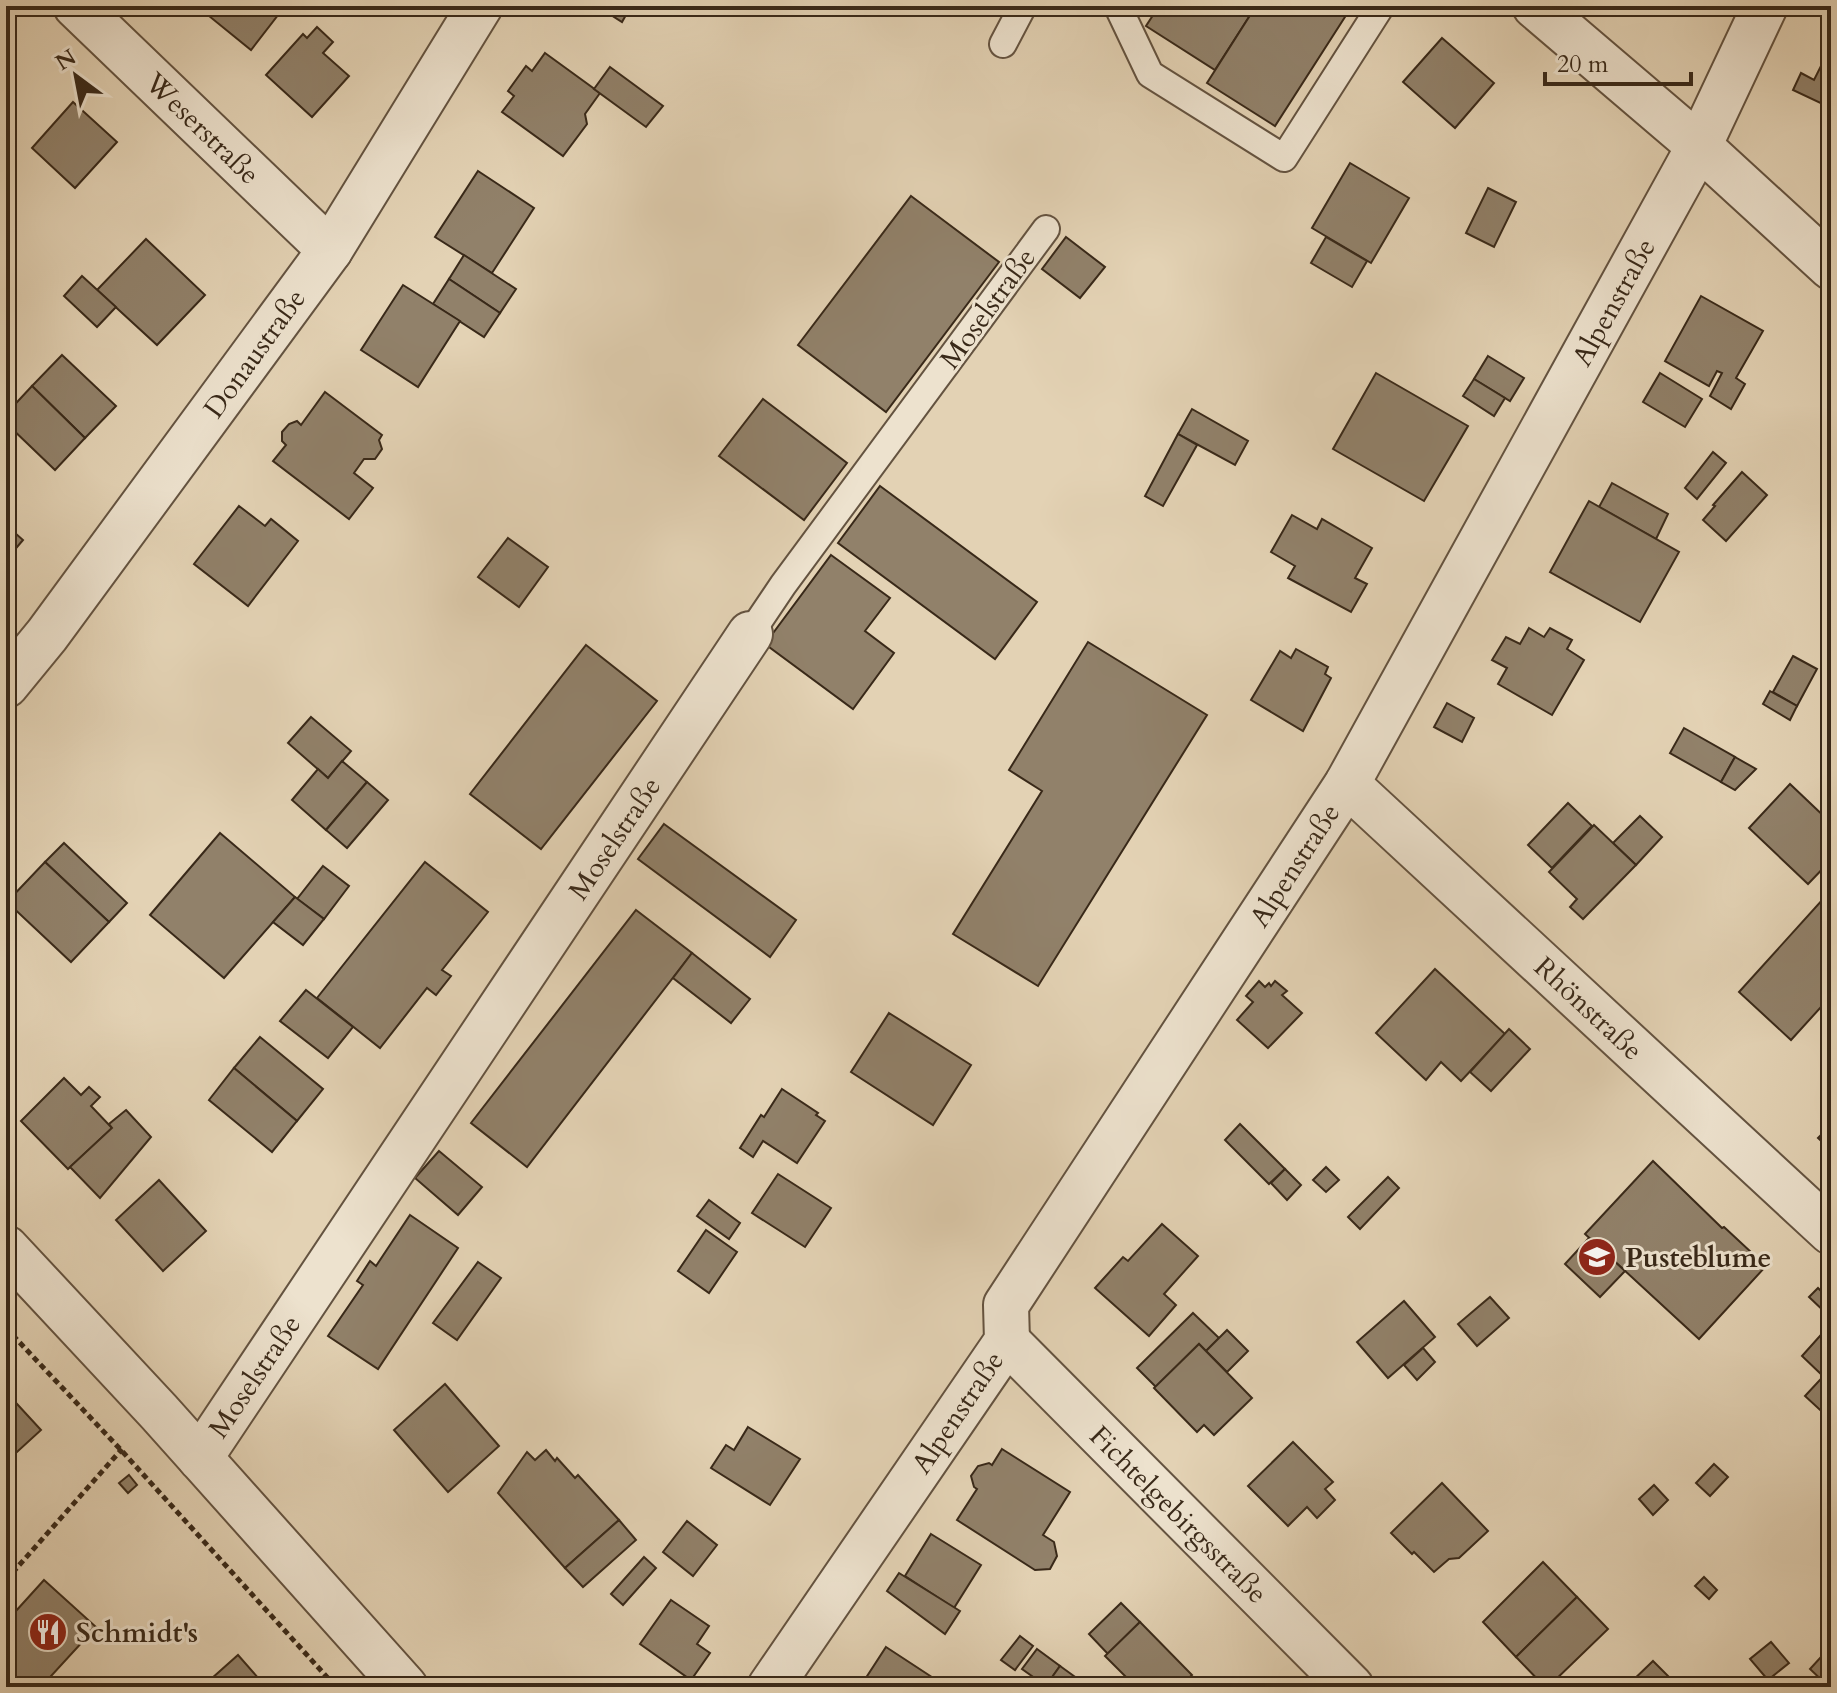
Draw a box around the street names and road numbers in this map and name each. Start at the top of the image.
street label: Weserstraße [136,64,268,193]
street label: Alpenstraße [1563,232,1665,373]
street label: Moselstraße [931,241,1045,377]
street label: Donaustraße [195,281,315,426]
street label: Moselstraße [560,770,670,907]
street label: Alpenstraße [1241,796,1349,935]
street label: Rhönstraße [1526,949,1651,1069]
street label: Moselstraße [200,1308,310,1445]
street label: Alpenstraße [903,1344,1013,1481]
street label: Fichtelgebirgsstraße [1081,1417,1276,1612]

